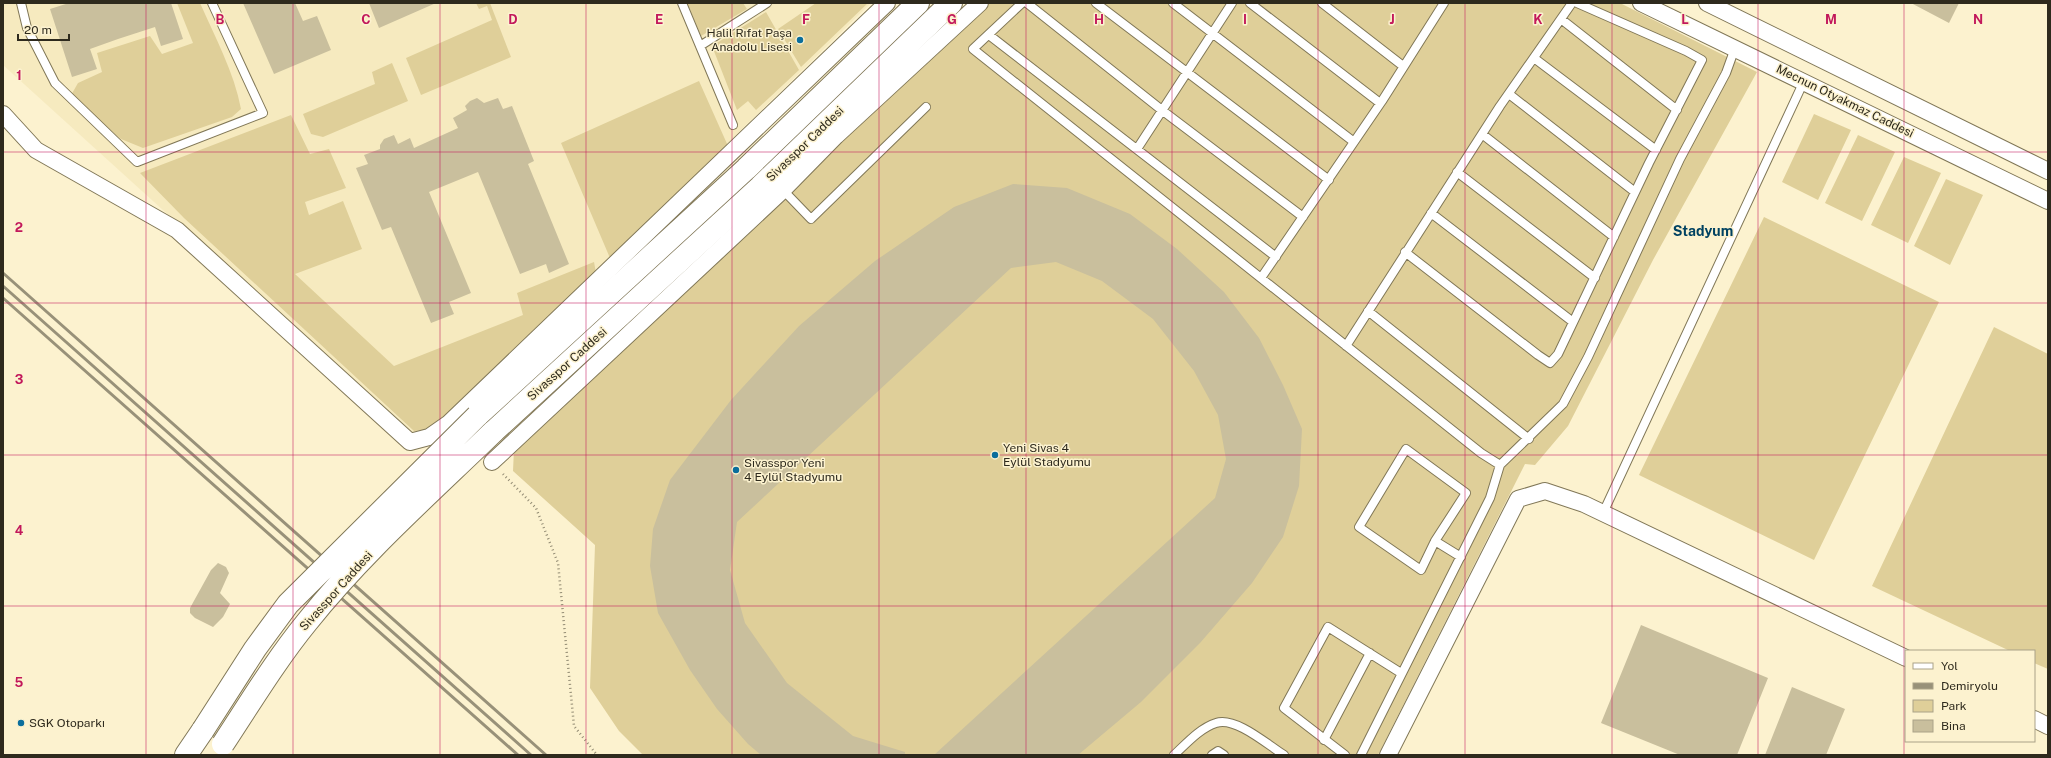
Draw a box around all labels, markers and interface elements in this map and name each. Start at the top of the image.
text: B [216,12,225,27]
text: C [361,12,371,27]
text: D [508,12,518,27]
text: E [655,12,663,27]
text: F [802,12,810,27]
text: G [947,12,957,27]
text: H [1094,12,1104,27]
text: I [1243,12,1247,27]
text: J [1389,12,1395,27]
text: K [1533,12,1543,27]
text: L [1681,12,1689,27]
text: M [1825,12,1837,27]
text: N [1973,12,1983,27]
scale bar [18,16,69,42]
text: 20 m [24,23,52,37]
place label: Halil Rıfat Paşa Anadolu Lisesi [707,26,792,54]
marker: Halil Rıfat Paşa Anadolu Lisesi [795,35,805,45]
street label: Mecnun Otyakmaz Caddesi [1774,62,1916,140]
text: 1 [16,68,22,83]
street label: Sivasspor Caddesi [763,103,847,184]
text: 2 [15,220,23,235]
district label: Stadyum [1673,223,1733,239]
street label: Sivasspor Caddesi [524,325,610,403]
text: 3 [15,372,24,387]
place label: Yeni Sivas 4 Eylül Stadyumu [1003,441,1091,469]
marker: Yeni Sivas 4 Eylül Stadyumu [990,450,1000,460]
place label: Sivasspor Yeni 4 Eylül Stadyumu [744,456,842,484]
marker: Sivasspor Yeni 4 Eylül Stadyumu [731,465,741,475]
text: 4 [15,523,24,538]
street label: Sivasspor Caddesi [297,548,375,634]
legend [1905,650,2035,742]
text: Yol [1941,659,1958,673]
text: 5 [15,675,24,690]
text: Demiryolu [1941,679,1998,693]
text: Park [1941,699,1967,713]
place label: SGK Otoparkı [29,716,105,730]
marker: SGK Otoparkı [16,718,26,728]
text: Bina [1941,719,1966,733]

